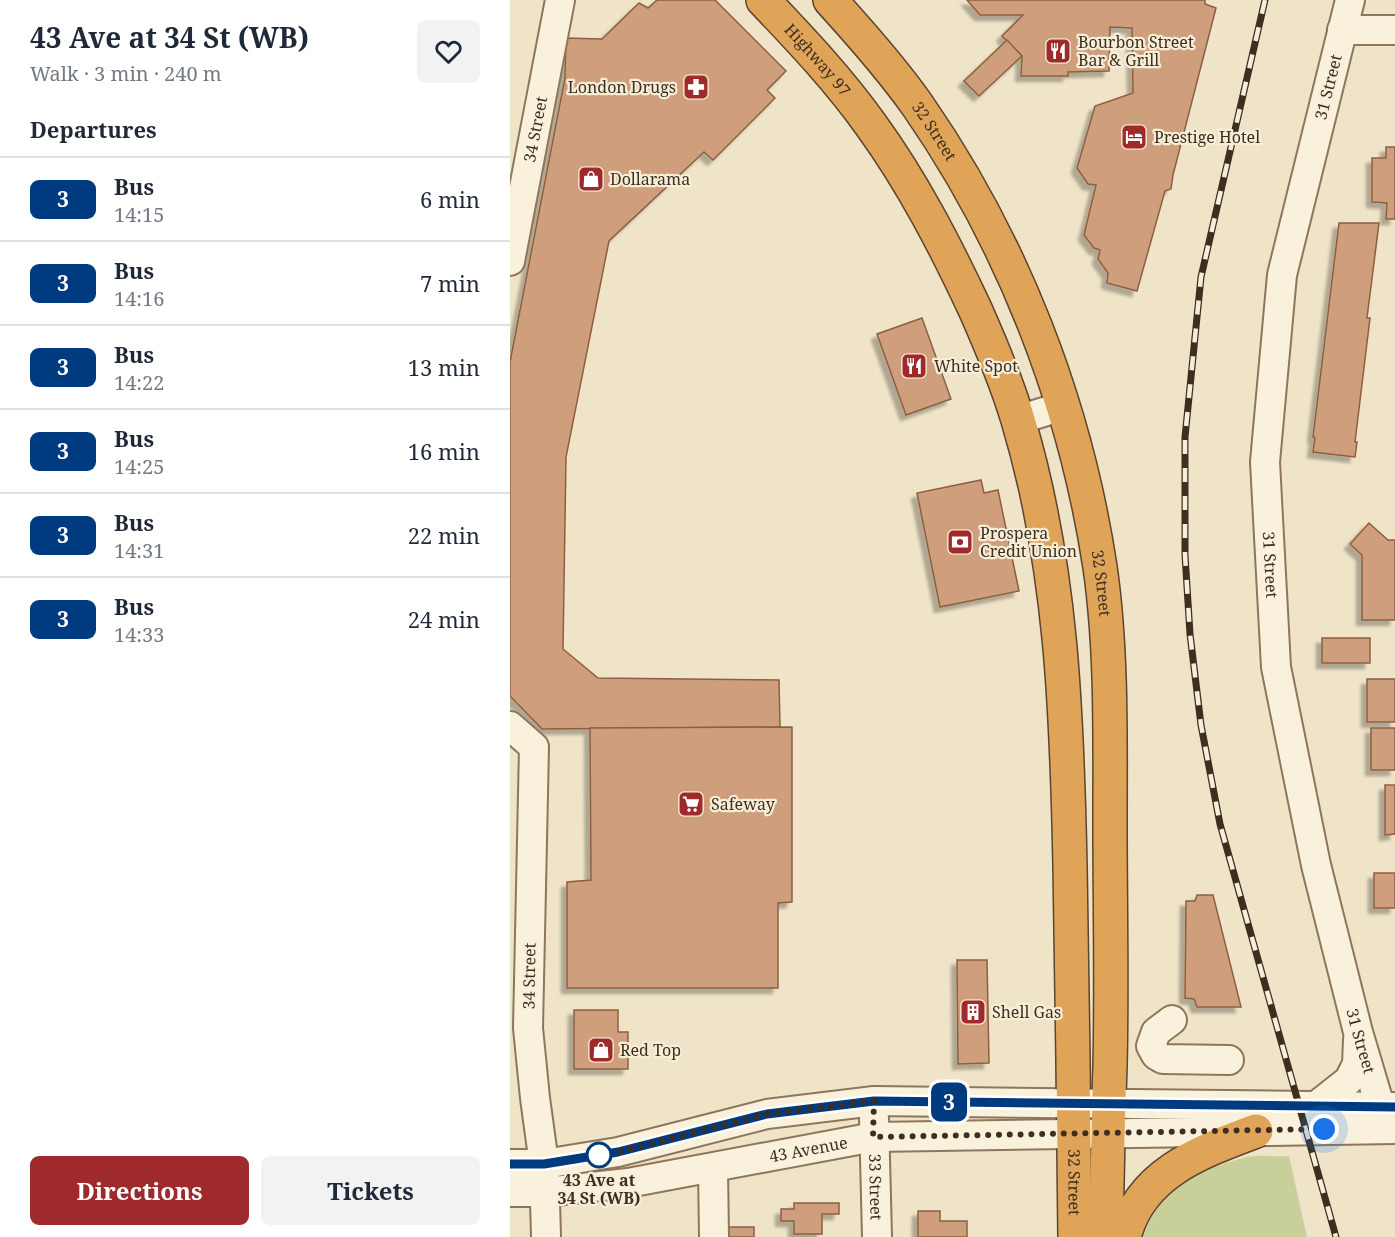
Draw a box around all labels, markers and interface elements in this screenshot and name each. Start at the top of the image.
text: 43 Ave at 34 St (WB) [30,18,309,56]
street label: Highway 97 [780,19,856,101]
button: heart [417,20,480,83]
place label: Bourbon Street Bar & Grill [1078,31,1194,71]
restaurant icon: Bourbon Street Bar & Grill [1043,36,1073,66]
street label: 31 Street [1309,52,1347,122]
text: Walk · 3 min · 240 m [30,60,222,87]
pharmacy icon: London Drugs [681,72,711,102]
place label: London Drugs [568,76,676,98]
street label: 34 Street [518,94,552,164]
street label: 32 Street [907,97,962,165]
text: Departures [30,114,157,144]
hotel icon: Prestige Hotel [1119,122,1149,152]
place label: Prestige Hotel [1154,126,1260,148]
shop icon: Dollarama [576,164,606,194]
place label: Dollarama [610,168,690,190]
text: Bus [114,171,154,201]
text: 6 min [420,184,480,214]
text: 3 [57,185,69,213]
text: 14:15 [114,201,164,228]
text: Bus [114,255,154,285]
text: 7 min [420,268,480,298]
text: 3 [57,269,69,297]
text: 14:16 [114,285,164,312]
text: Bus [114,339,154,369]
restaurant icon: White Spot [899,351,929,381]
text: 13 min [408,352,480,382]
text: 3 [57,353,69,381]
place label: White Spot [934,355,1018,377]
text: 14:22 [114,369,164,396]
text: Bus [114,423,154,453]
text: 16 min [408,436,480,466]
text: 3 [57,437,69,465]
text: 14:25 [114,453,164,480]
text: Bus [114,507,154,537]
text: 22 min [408,520,480,550]
text: 3 [57,521,69,549]
place label: Prospera Credit Union [980,522,1077,562]
bank icon: Prospera Credit Union [945,527,975,557]
street label: 31 Street [1258,531,1283,599]
text: 14:31 [114,537,164,564]
street label: 32 Street [1086,548,1117,618]
text: Bus [114,591,154,621]
text: 24 min [408,604,480,634]
text: 3 [57,605,69,633]
text: 14:33 [114,621,164,648]
supermarket icon: Safeway [676,789,706,819]
place label: Safeway [711,793,776,815]
street label: 34 Street [517,942,541,1010]
building icon: Shell Gas [958,997,988,1027]
place label: Shell Gas [992,1001,1061,1023]
street label: 31 Street [1341,1006,1381,1077]
shop icon: Red Top [586,1035,616,1065]
place label: Red Top [620,1039,681,1061]
line badge: 3 [930,1082,968,1122]
text: 3 [943,1088,955,1116]
your location [1309,1114,1339,1144]
street label: 43 Avenue [767,1131,849,1167]
marker: 43 Ave at 34 St (WB) [586,1142,612,1168]
street label: 32 Street [1063,1149,1086,1216]
street label: 33 Street [864,1153,888,1221]
button: Directions [30,1156,249,1225]
button: Tickets [261,1156,480,1225]
place label: 43 Ave at 34 St (WB) [558,1169,640,1209]

